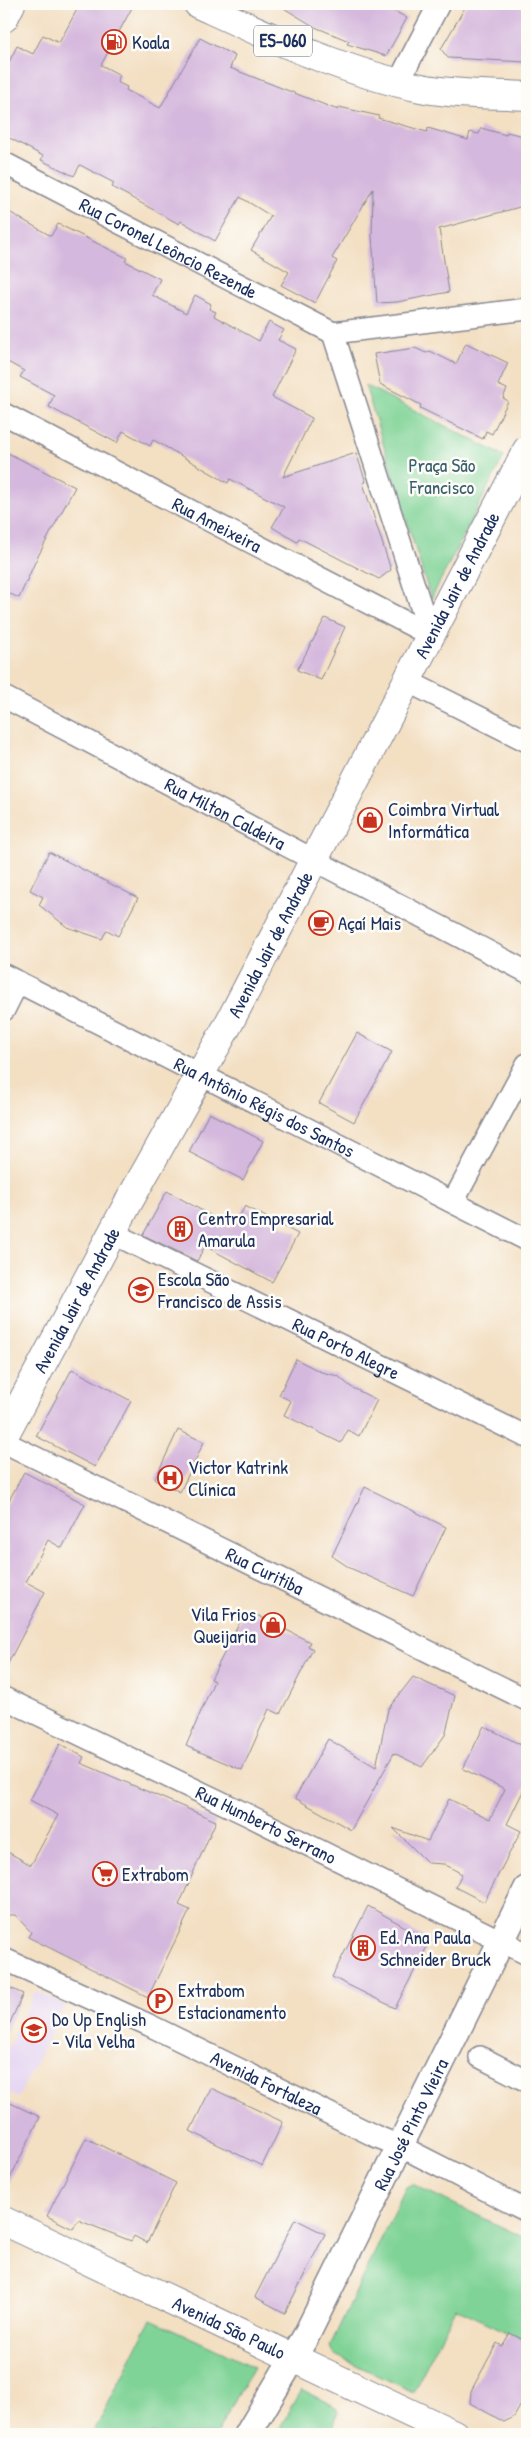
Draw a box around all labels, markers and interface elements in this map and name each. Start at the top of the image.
road number: ES-060 [254,26,312,56]
fuel station icon: Koala [101,29,127,55]
place label: Koala [132,29,170,55]
street label: Rua Coronel Leôncio Rezende [75,191,262,305]
park label: Praça São Francisco [409,452,476,500]
street label: Rua Ameixeira [168,491,267,559]
street label: Avenida Jair de Andrade [408,507,506,663]
street label: Rua Milton Caldeira [160,771,291,856]
place label: Coimbra Virtual Informática [388,796,500,844]
shop icon: Coimbra Virtual Informática [357,807,383,833]
street label: Avenida Jair de Andrade [221,866,319,1022]
cafe icon: Açaí Mais [308,910,334,936]
place label: Açaí Mais [338,910,401,936]
street label: Rua Antônio Régis dos Santos [170,1050,359,1164]
place label: Centro Empresarial Amarula [198,1205,335,1253]
building icon: Centro Empresarial Amarula [167,1216,193,1242]
street label: Avenida Jair de Andrade [27,1222,126,1377]
place label: Escola São Francisco de Assis [157,1266,282,1314]
school or university icon: Escola São Francisco de Assis [128,1277,154,1303]
street label: Rua Porto Alegre [288,1311,404,1386]
place label: Victor Katrink Clínica [188,1454,288,1502]
hospital icon: Victor Katrink Clínica [157,1465,183,1491]
street label: Rua Curitiba [222,1541,309,1601]
place label: Vila Frios Queijaria [191,1601,257,1649]
shop icon: Vila Frios Queijaria [260,1612,286,1638]
street label: Rua Humberto Serrano [192,1779,341,1870]
supermarket icon: Extrabom [92,1861,118,1887]
place label: Extrabom [122,1861,189,1887]
place label: Ed. Ana Paula Schneider Bruck [380,1924,491,1972]
building icon: Ed. Ana Paula Schneider Bruck [350,1935,376,1961]
place label: Extrabom Estacionamento [178,1977,287,2025]
parking icon: Extrabom Estacionamento [147,1988,173,2014]
place label: Do Up English - Vila Velha [52,2006,146,2054]
school or university icon: Do Up English - Vila Velha [21,2017,47,2043]
street label: Avenida Fortaleza [206,2044,327,2121]
street label: Rua José Pinto Vieira [367,2053,455,2195]
street label: Avenida São Paulo [168,2290,290,2365]

